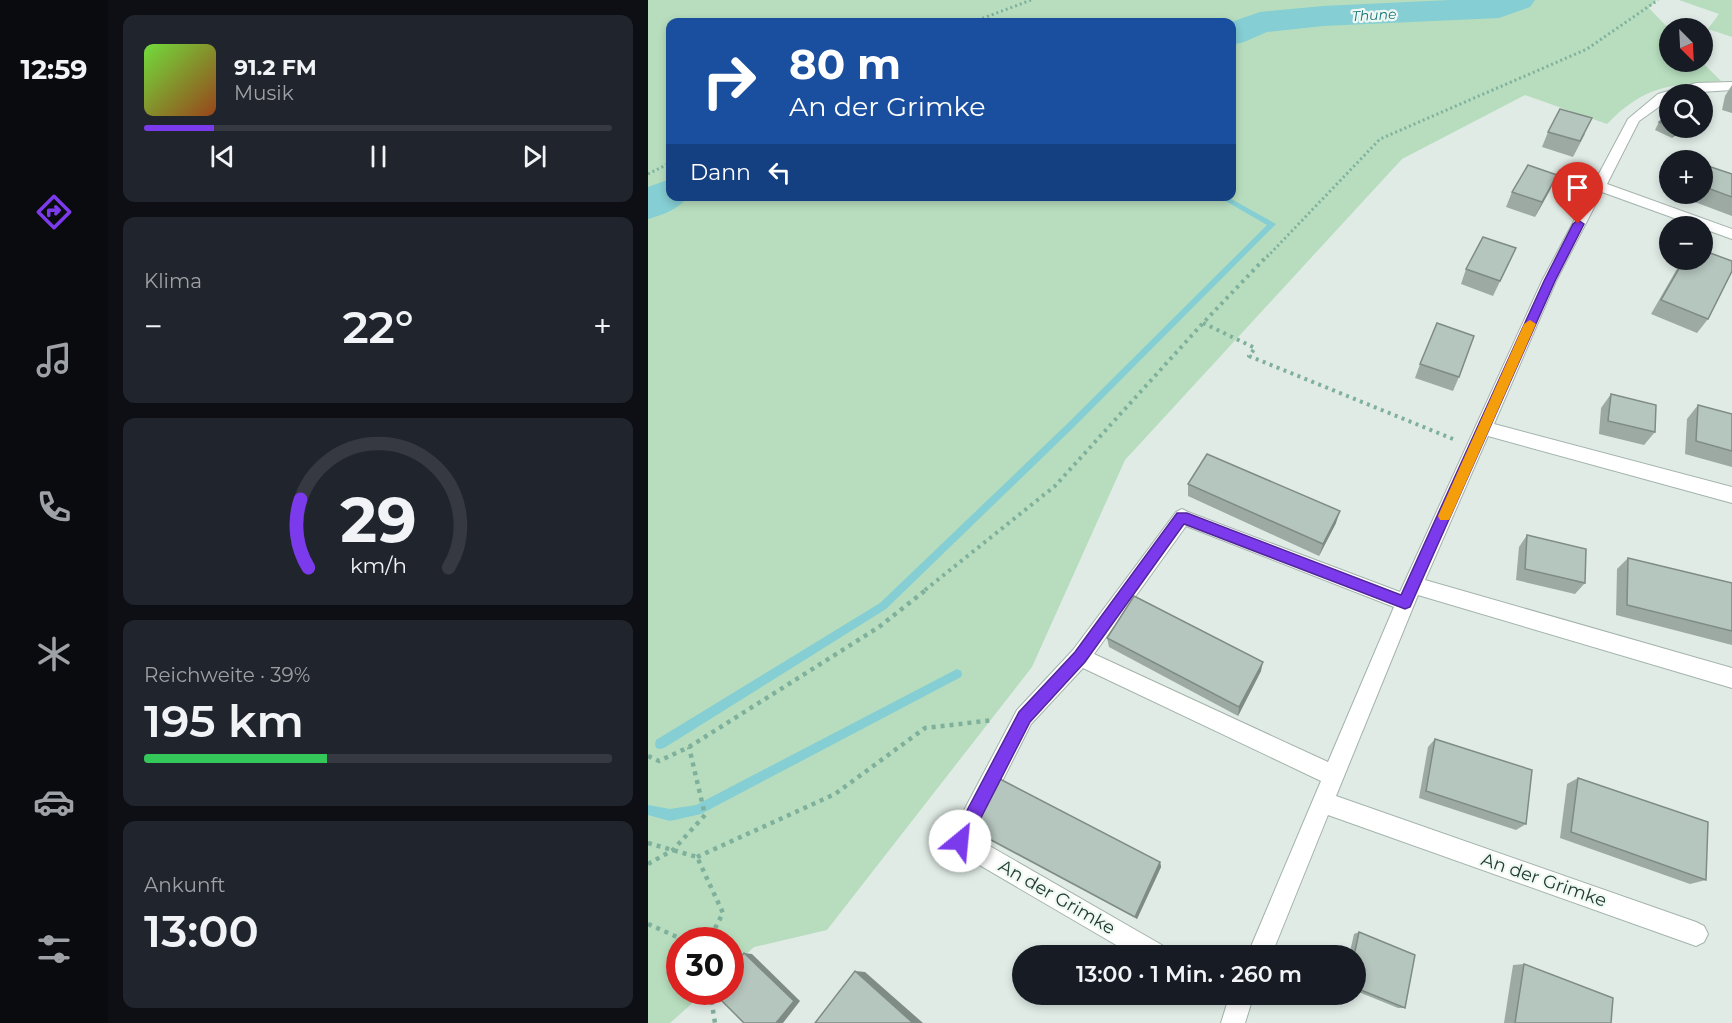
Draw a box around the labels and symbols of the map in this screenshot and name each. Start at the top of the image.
water label: Thune [1351,5,1397,25]
north arrow [1659,18,1713,72]
pin [1552,162,1603,224]
position arrow [928,809,992,873]
street label: An der Grimke [1478,848,1610,912]
street label: An der Grimke [995,855,1119,939]
speed limit sign: 30 [666,927,744,1005]

